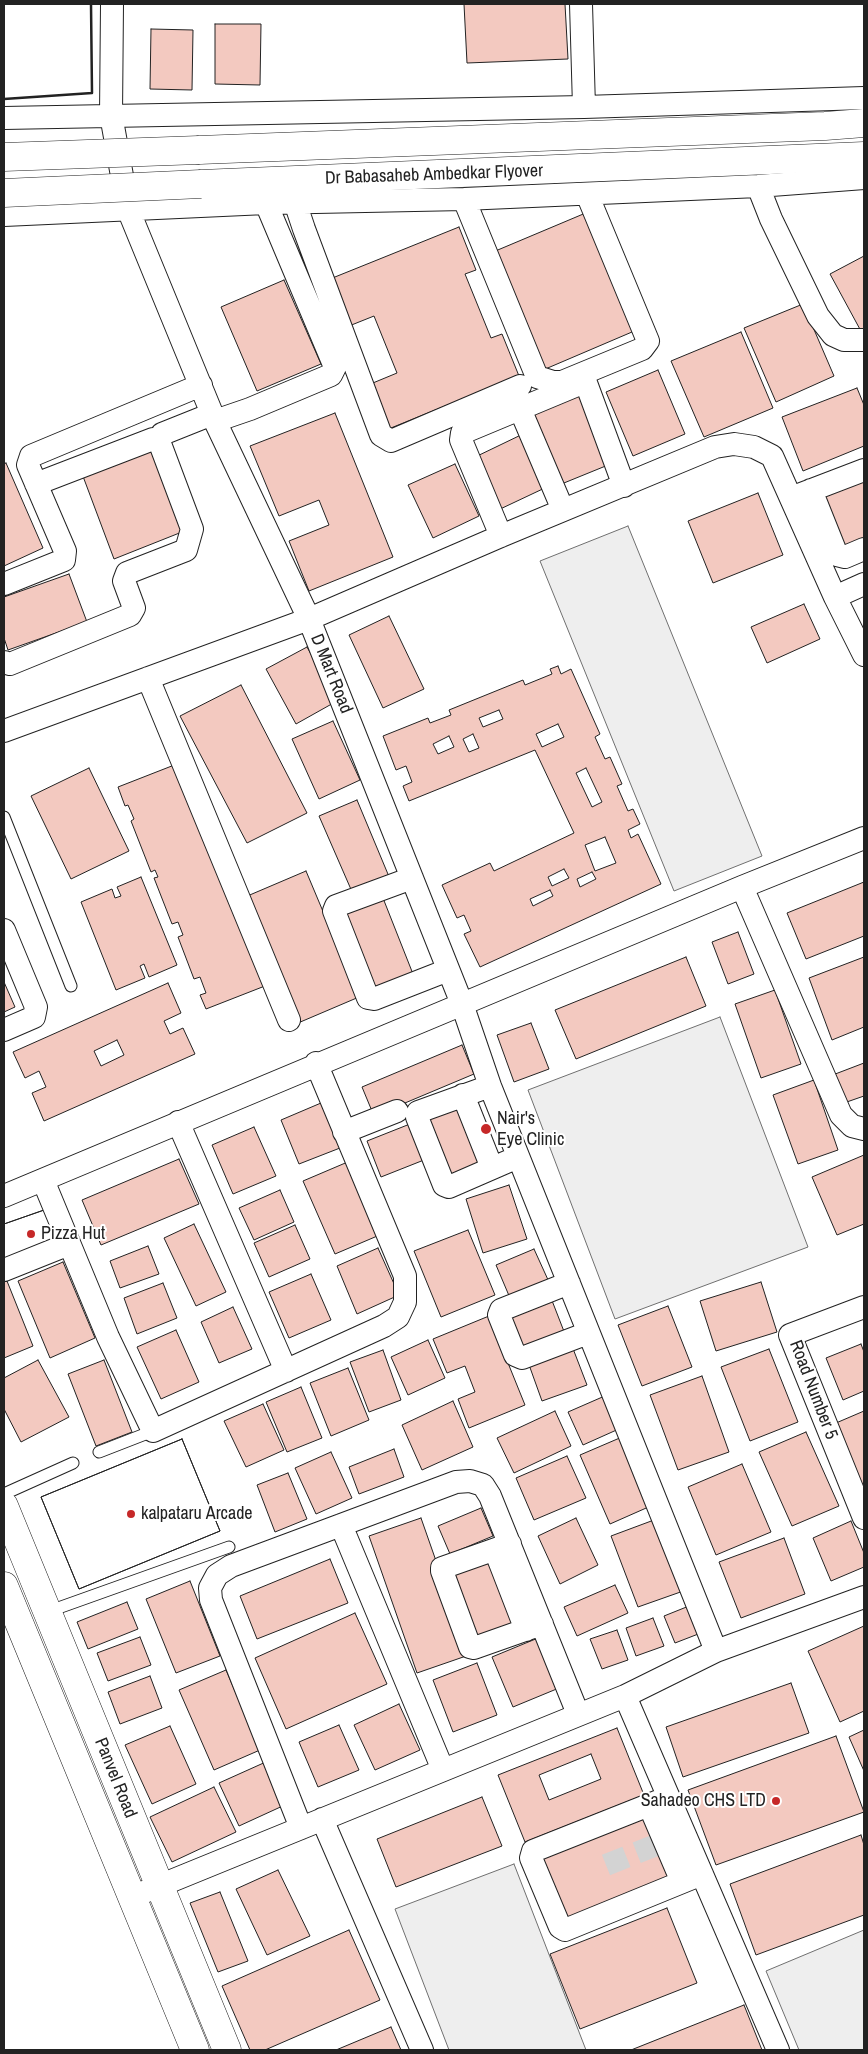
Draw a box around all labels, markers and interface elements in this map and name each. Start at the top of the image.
street label: Dr Babasaheb Ambedkar Flyover [325,160,543,190]
street label: D Mart Road [305,631,357,717]
place label: Nair's Eye Clinic [497,1108,564,1150]
marker: Nair's Eye Clinic [479,1122,493,1136]
place label: Pizza Hut [41,1223,105,1245]
marker: Pizza Hut [25,1228,37,1240]
street label: Road Number 5 [784,1337,842,1443]
place label: kalpataru Arcade [141,1503,253,1525]
marker: kalpataru Arcade [125,1508,137,1520]
street label: Panvel Road [89,1735,141,1821]
place label: Sahadeo CHS LTD [641,1790,766,1812]
marker: Sahadeo CHS LTD [770,1795,782,1807]

